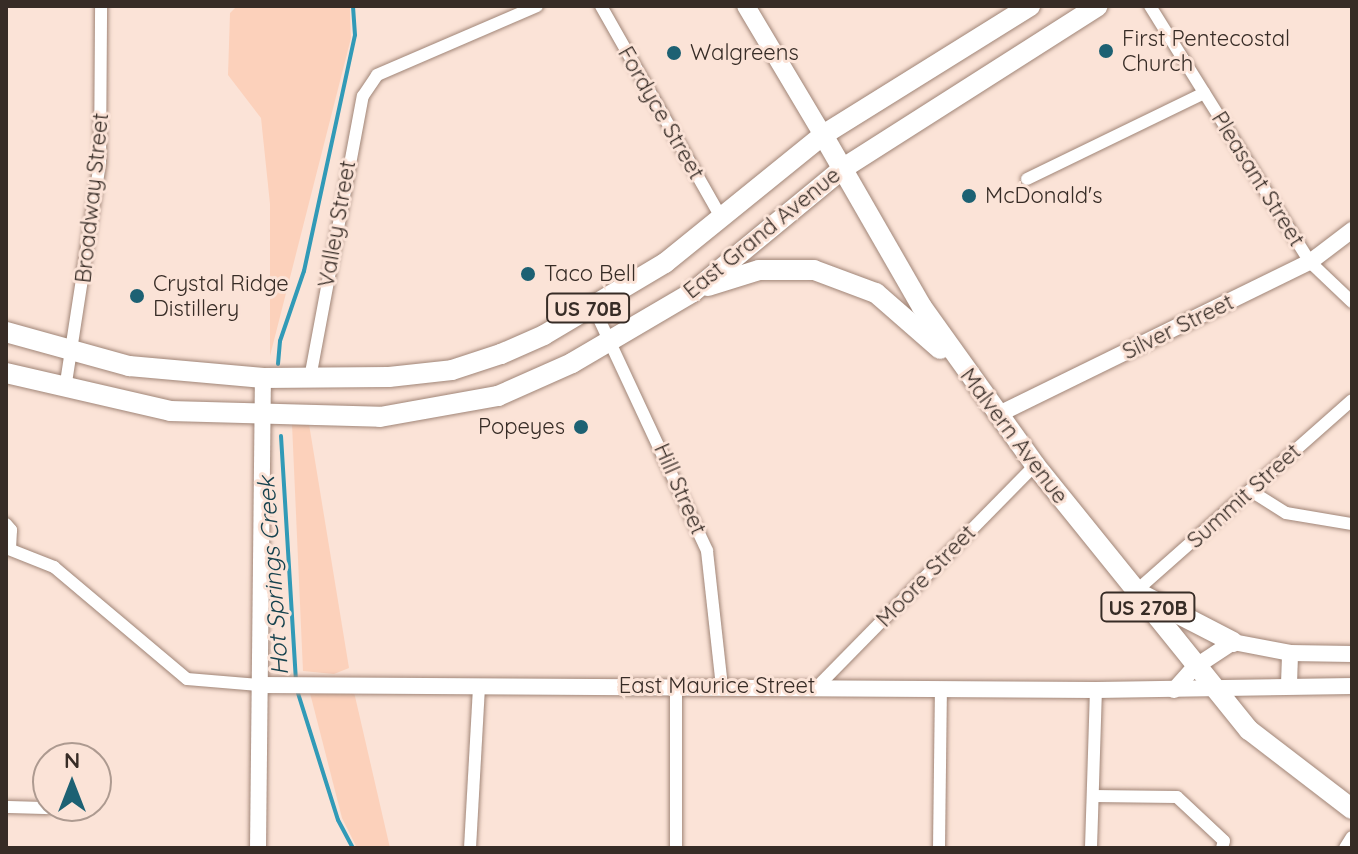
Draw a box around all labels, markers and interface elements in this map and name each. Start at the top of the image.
place label: First Pentecostal Church [1122,25,1290,76]
place label: Walgreens [690,40,799,66]
street label: Fordyce Street [612,42,710,184]
marker: First Pentecostal Church [1097,42,1115,60]
marker: Walgreens [665,44,683,62]
street label: Pleasant Street [1206,107,1310,251]
street label: Broadway Street [70,112,114,284]
street label: Valley Street [313,158,361,290]
street label: East Grand Avenue [678,162,846,304]
place label: McDonald's [985,183,1103,209]
marker: McDonald's [960,187,978,205]
place label: Taco Bell [544,261,636,287]
marker: Taco Bell [519,265,537,283]
place label: Crystal Ridge Distillery [153,270,289,322]
marker: Crystal Ridge Distillery [128,287,146,305]
street label: Silver Street [1118,289,1238,365]
road number: US 70B [546,292,630,324]
street label: Malvern Avenue [955,363,1073,509]
place label: Popeyes [478,414,565,440]
marker: Popeyes [572,418,590,436]
street label: Summit Street [1182,438,1306,554]
street label: Hill Street [648,439,712,539]
water label: Hot Springs Creek [252,475,294,677]
street label: Moore Street [871,520,981,632]
road number: US 270B [1100,591,1196,623]
street label: East Maurice Street [619,673,815,699]
north arrow [32,742,112,822]
text: N [64,746,80,774]

